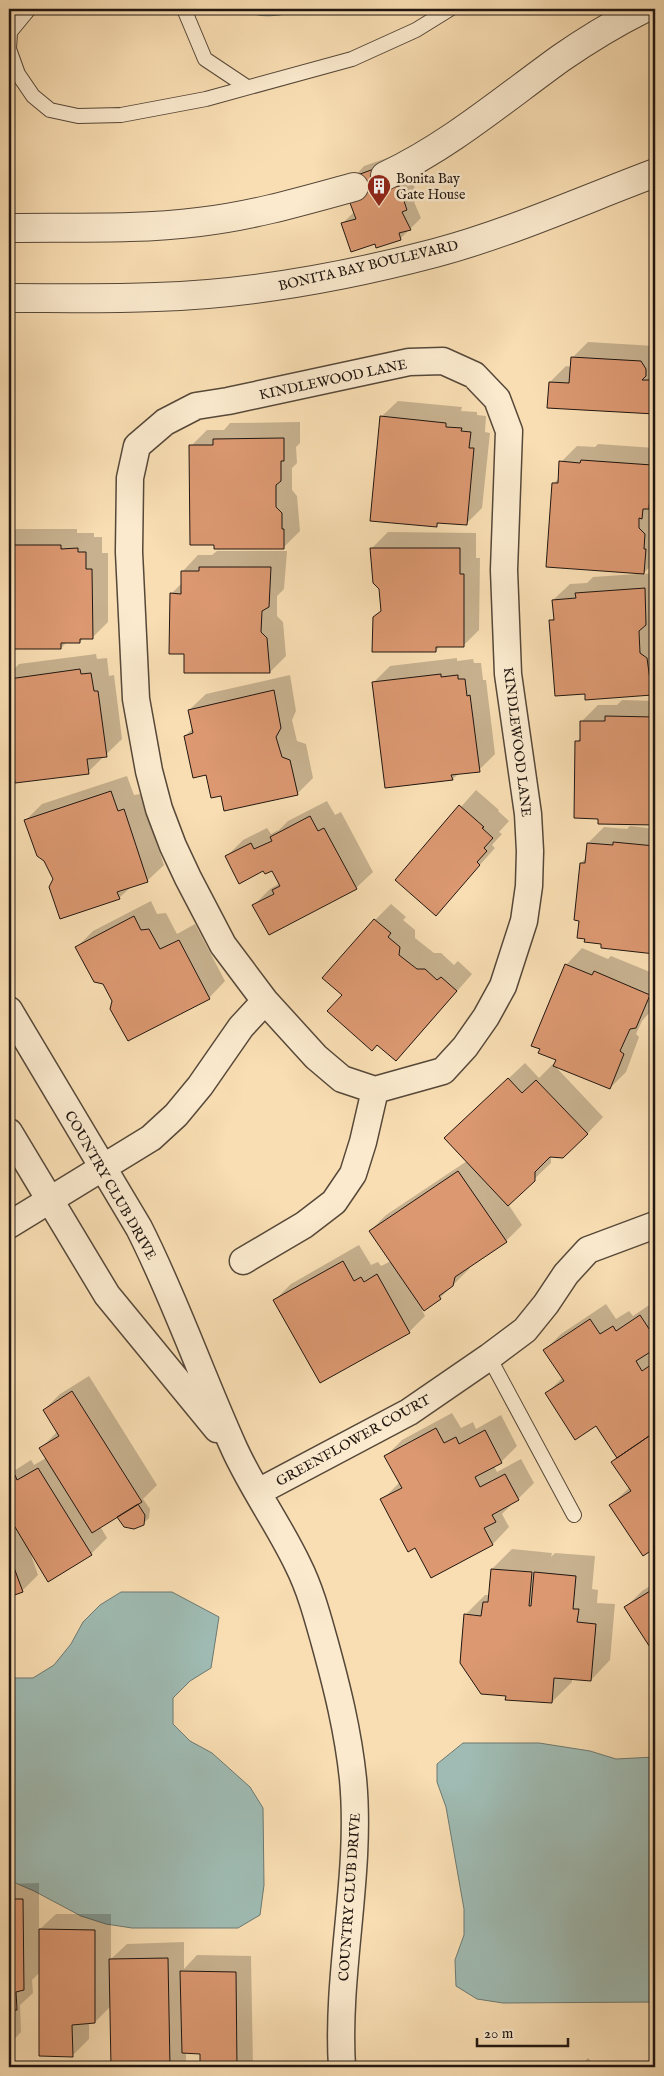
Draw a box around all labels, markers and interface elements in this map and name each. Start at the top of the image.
place label: Bonita Bay Gate House [396,170,466,204]
building icon: Bonita Bay Gate House [366,173,392,207]
street label: BONITA BAY BOULEVARD [276,236,460,295]
street label: KINDLEWOOD LANE [258,355,409,404]
street label: KINDLEWOOD LANE [499,666,535,818]
street label: COUNTRY CLUB DRIVE [60,1108,160,1263]
street label: GREENFLOWER COURT [273,1390,435,1491]
street label: COUNTRY CLUB DRIVE [335,1812,365,1982]
scale bar [477,2016,568,2048]
text: 20 m [484,2024,514,2043]

